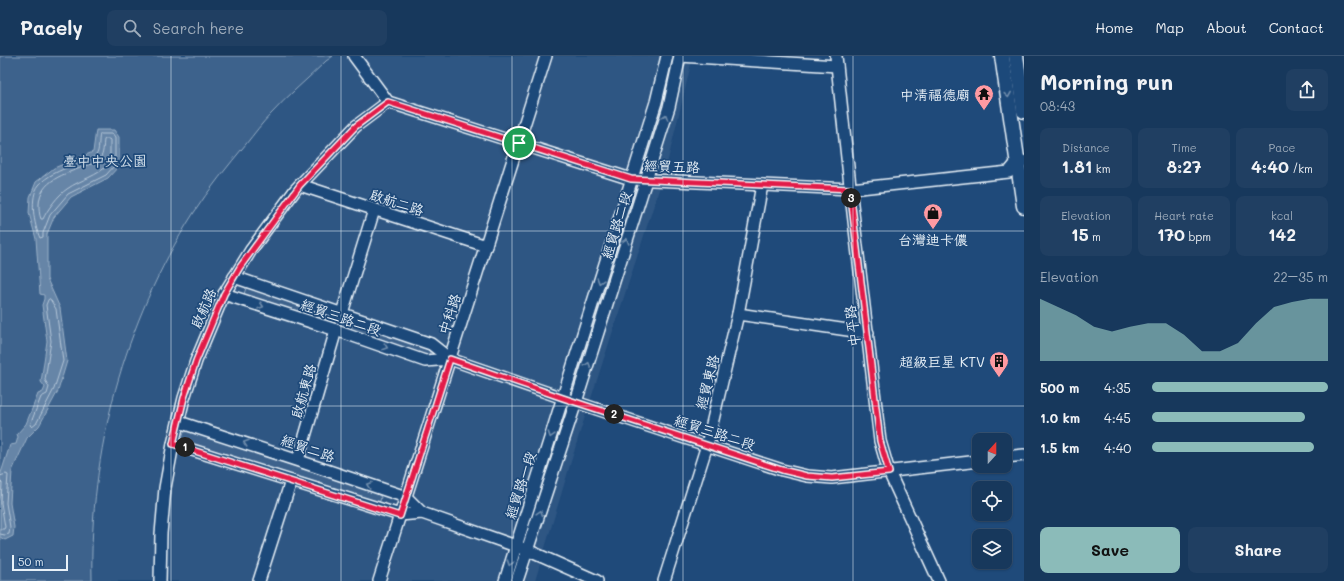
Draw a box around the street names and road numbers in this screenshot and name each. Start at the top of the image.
street label: 經貿五路 [644,156,700,176]
street label: 啟航二路 [367,184,427,220]
street label: 經貿路二段 [597,189,635,261]
street label: 啟航路 [186,285,220,331]
street label: 中科路 [433,291,465,337]
street label: 經貿三路二段 [298,294,384,340]
street label: 中平路 [840,304,864,348]
street label: 經貿東路 [691,353,723,411]
street label: 啟航東路 [286,361,320,421]
street label: 經貿三路二段 [672,410,758,454]
street label: 經貿二路 [278,430,338,466]
street label: 經貿路一段 [500,449,540,521]

